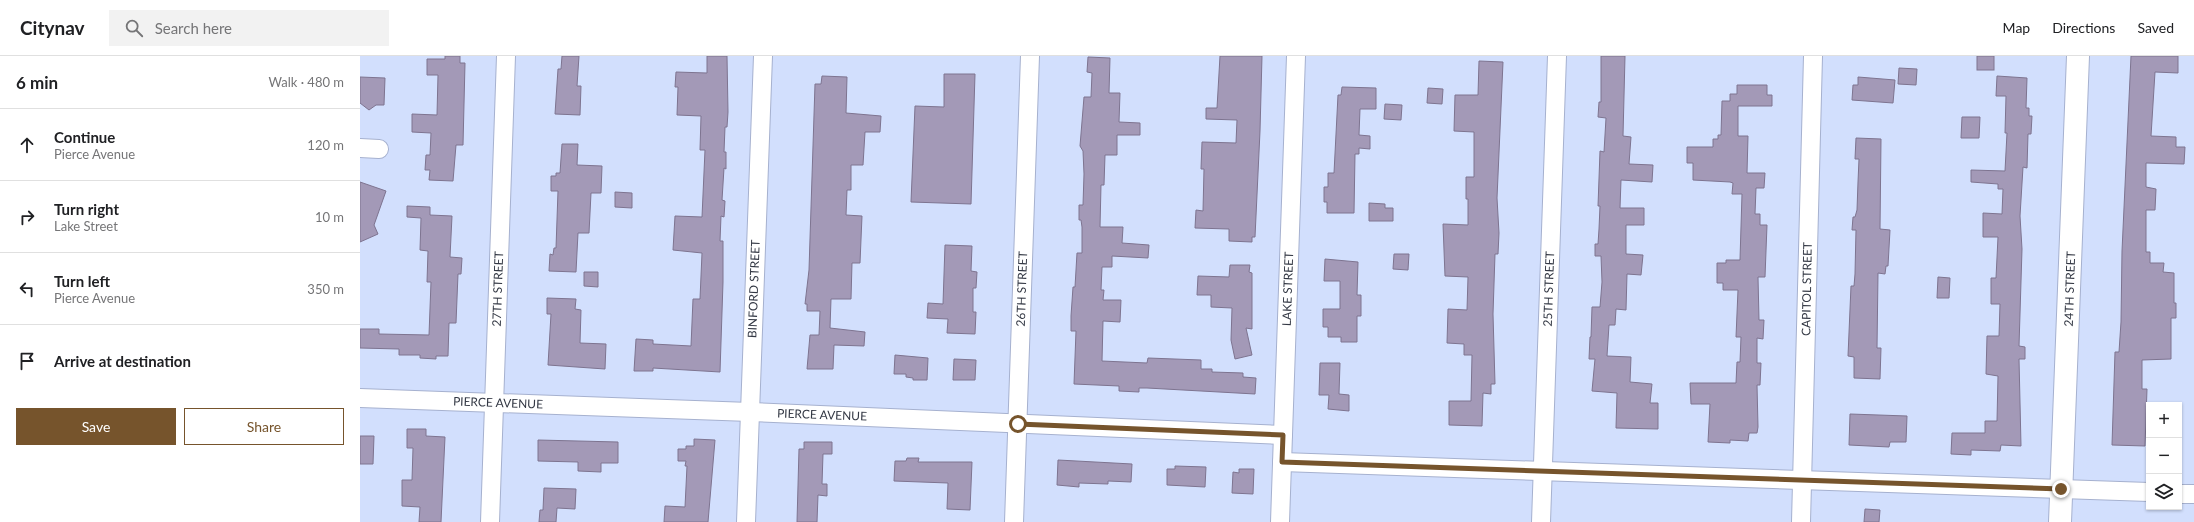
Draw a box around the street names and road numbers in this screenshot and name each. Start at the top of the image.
street label: BINFORD STREET [744,240,763,338]
street label: CAPITOL STREET [1798,242,1815,336]
street label: 27TH STREET [489,251,506,327]
street label: 26TH STREET [1013,251,1030,327]
street label: 25TH STREET [1540,251,1557,327]
street label: 24TH STREET [2061,251,2078,327]
street label: LAKE STREET [1279,252,1296,326]
street label: PIERCE AVENUE [453,393,543,412]
street label: PIERCE AVENUE [777,405,867,424]

